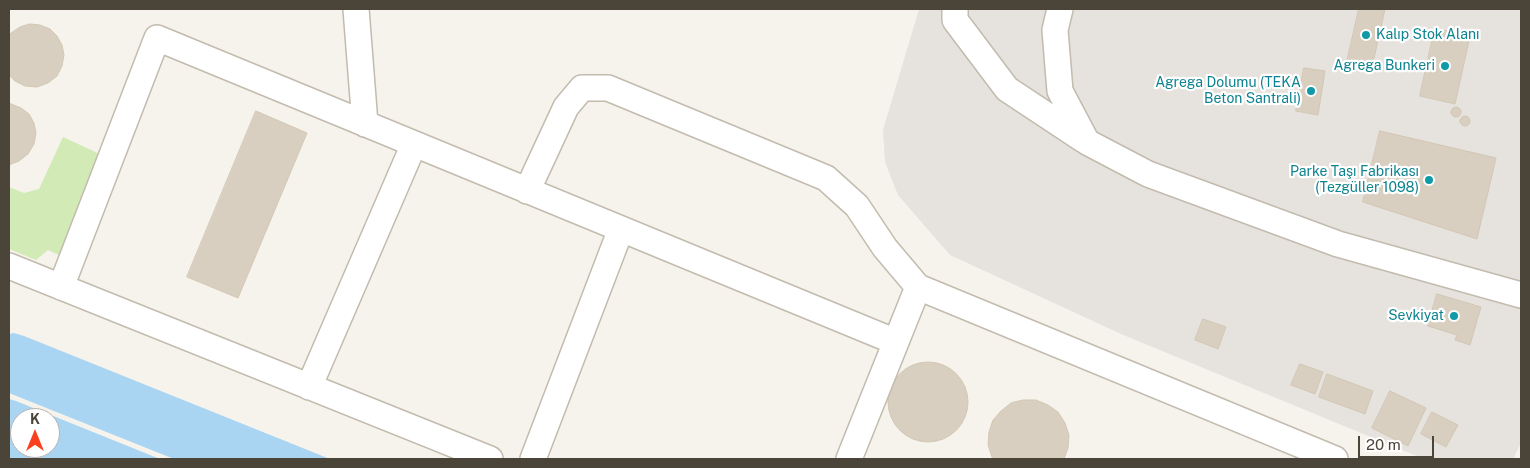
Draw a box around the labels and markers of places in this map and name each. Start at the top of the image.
place label: Kalıp Stok Alanı [1376,27,1479,43]
marker: Kalıp Stok Alanı [1360,29,1372,41]
place label: Agrega Bunkeri [1334,58,1435,74]
marker: Agrega Bunkeri [1439,60,1451,72]
place label: Agrega Dolumu (TEKA Beton Santrali) [1155,75,1301,108]
marker: Agrega Dolumu (TEKA Beton Santrali) [1305,85,1317,97]
place label: Parke Taşı Fabrikası (Tezgüller 1098) [1290,164,1419,196]
marker: Parke Taşı Fabrikası (Tezgüller 1098) [1423,174,1435,186]
place label: Sevkiyat [1388,308,1444,324]
marker: Sevkiyat [1448,310,1460,322]

